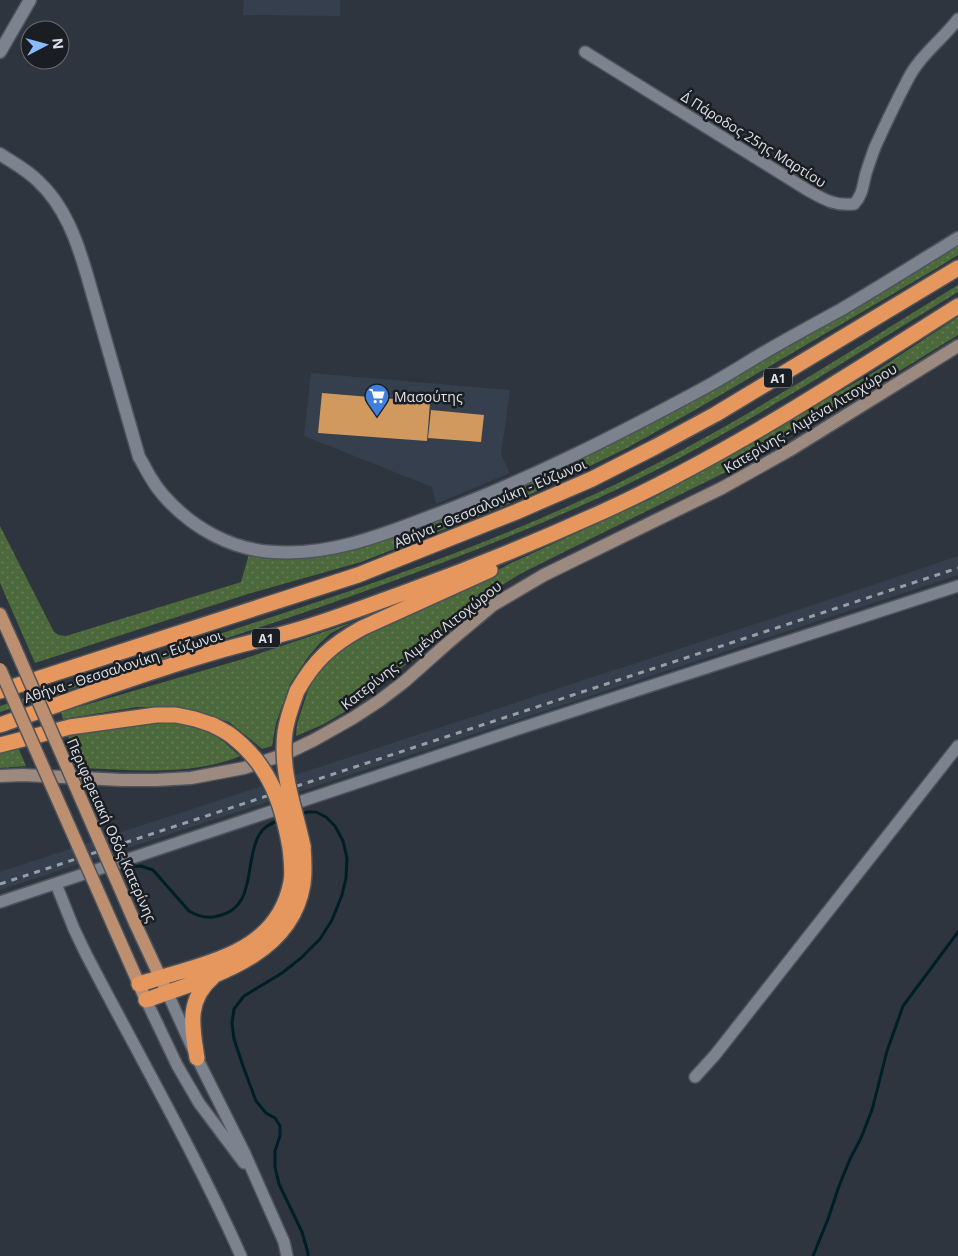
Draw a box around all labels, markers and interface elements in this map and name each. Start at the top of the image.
north arrow [20,20,70,70]
text: N [48,37,68,50]
street label: Δ΄ Πάροδος 25ης Μαρτίου [678,87,830,191]
street label: Κατερίνης - Λιμένα Λιτοχώρου [720,359,900,477]
road number: Α1 [764,368,792,388]
supermarket icon: Μασούτης [364,383,390,417]
place label: Μασούτης [394,387,463,406]
street label: Αθήνα - Θεσσαλονίκη - Εύζωνοι [391,454,589,552]
street label: Κατερίνης - Λιμένα Λιτοχώρου [337,576,505,714]
street label: Αθήνα - Θεσσαλονίκη - Εύζωνοι [21,625,225,707]
road number: Α1 [252,628,280,648]
street label: Περιφερειακή Οδός Κατερίνης [63,735,161,925]

